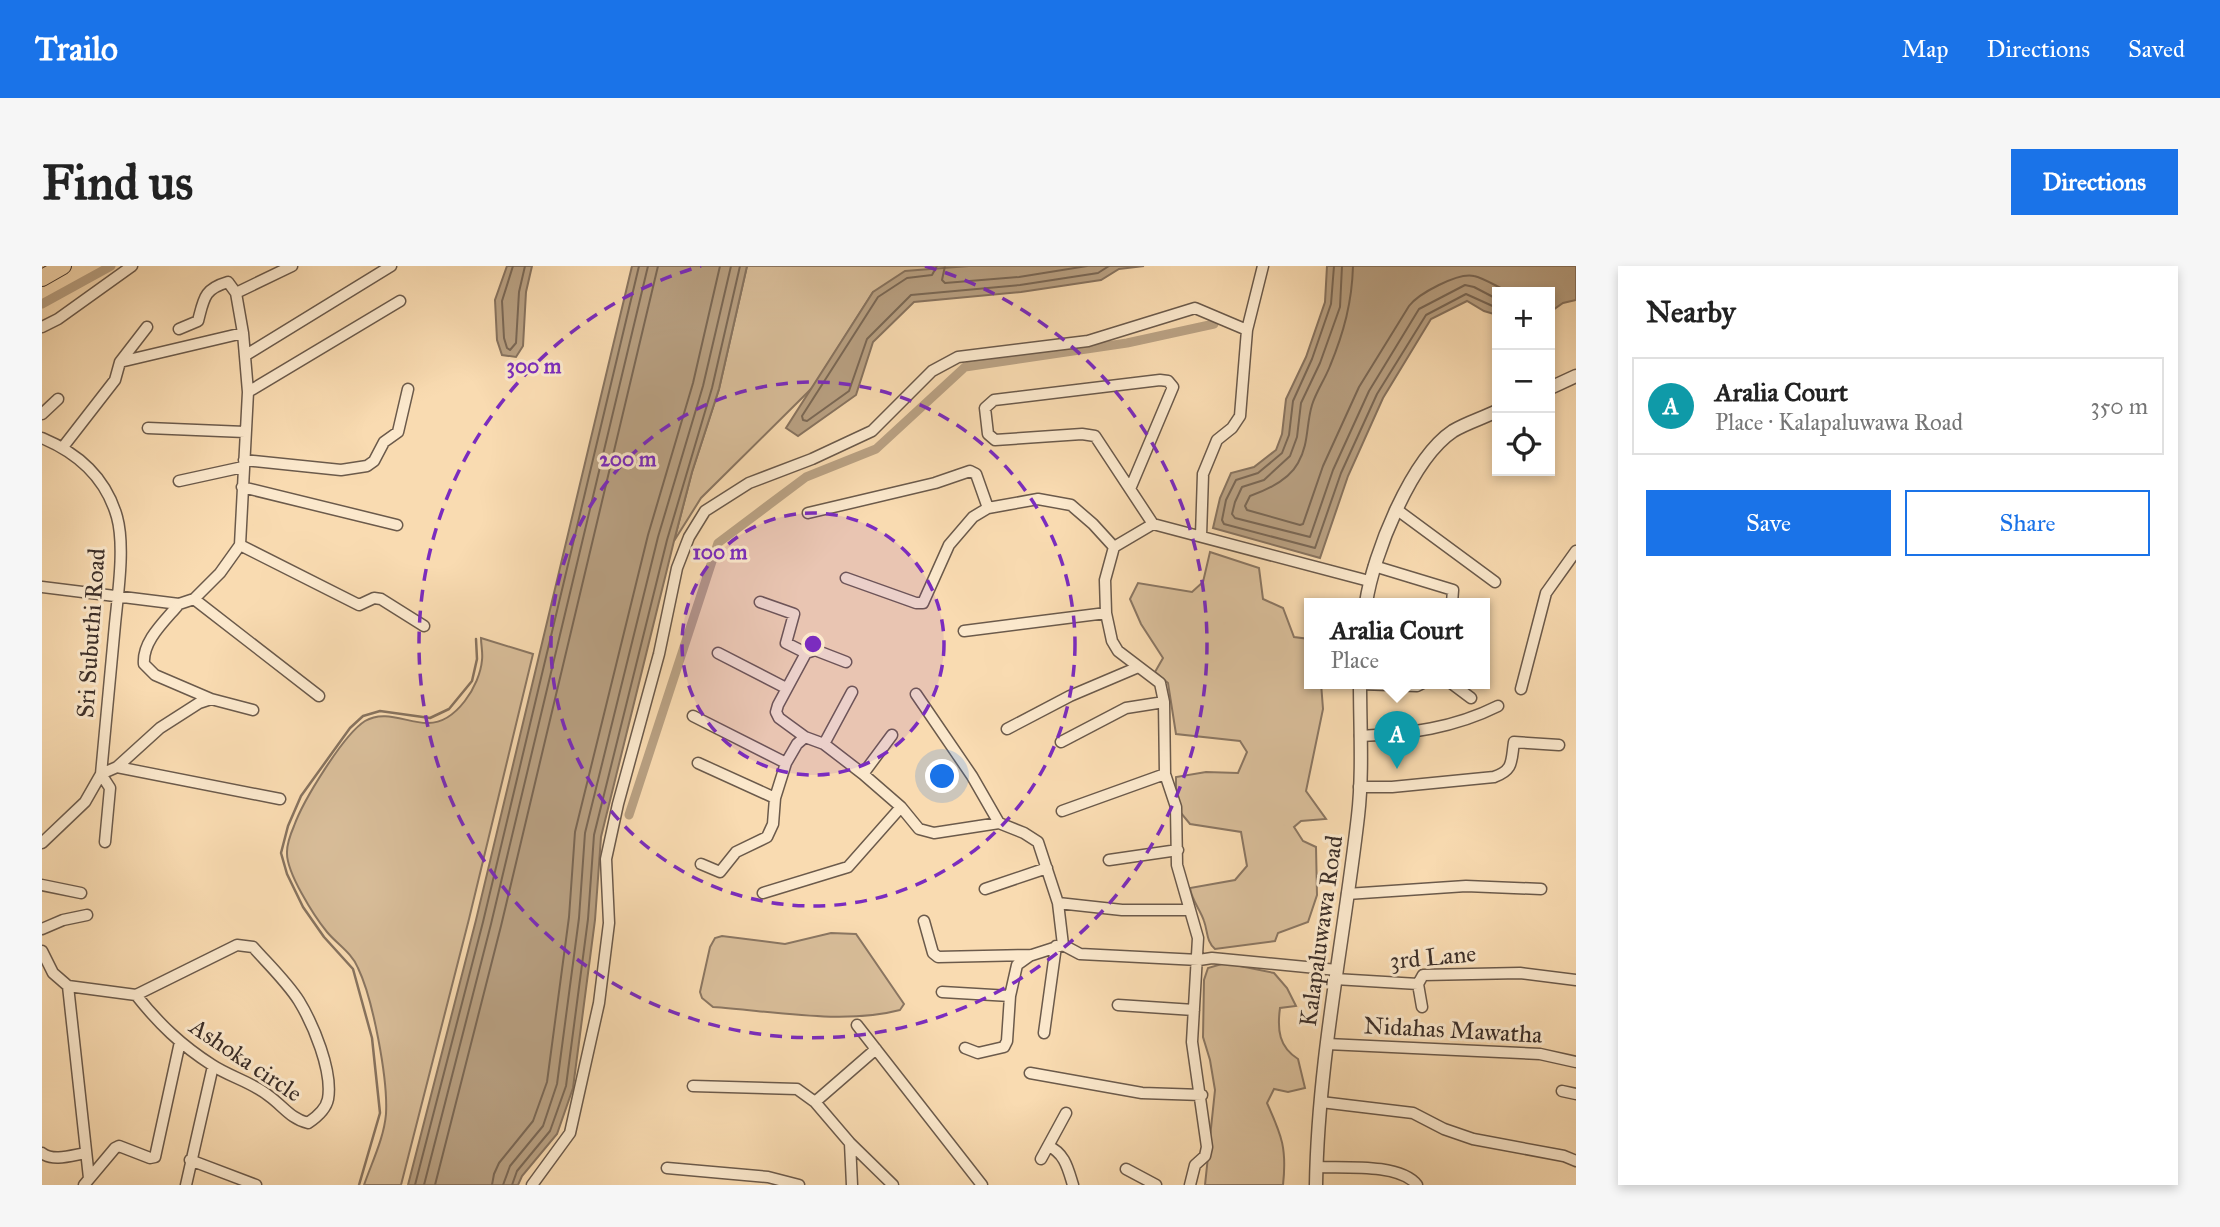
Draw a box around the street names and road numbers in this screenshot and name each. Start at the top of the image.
street label: Sri Subuthi Road [70,547,112,719]
street label: Kalapaluwawa Road [1293,833,1349,1029]
street label: 3rd Lane [1389,938,1477,976]
street label: Nidahas Mawatha [1363,1010,1544,1050]
street label: Ashoka circle [183,1011,308,1108]

